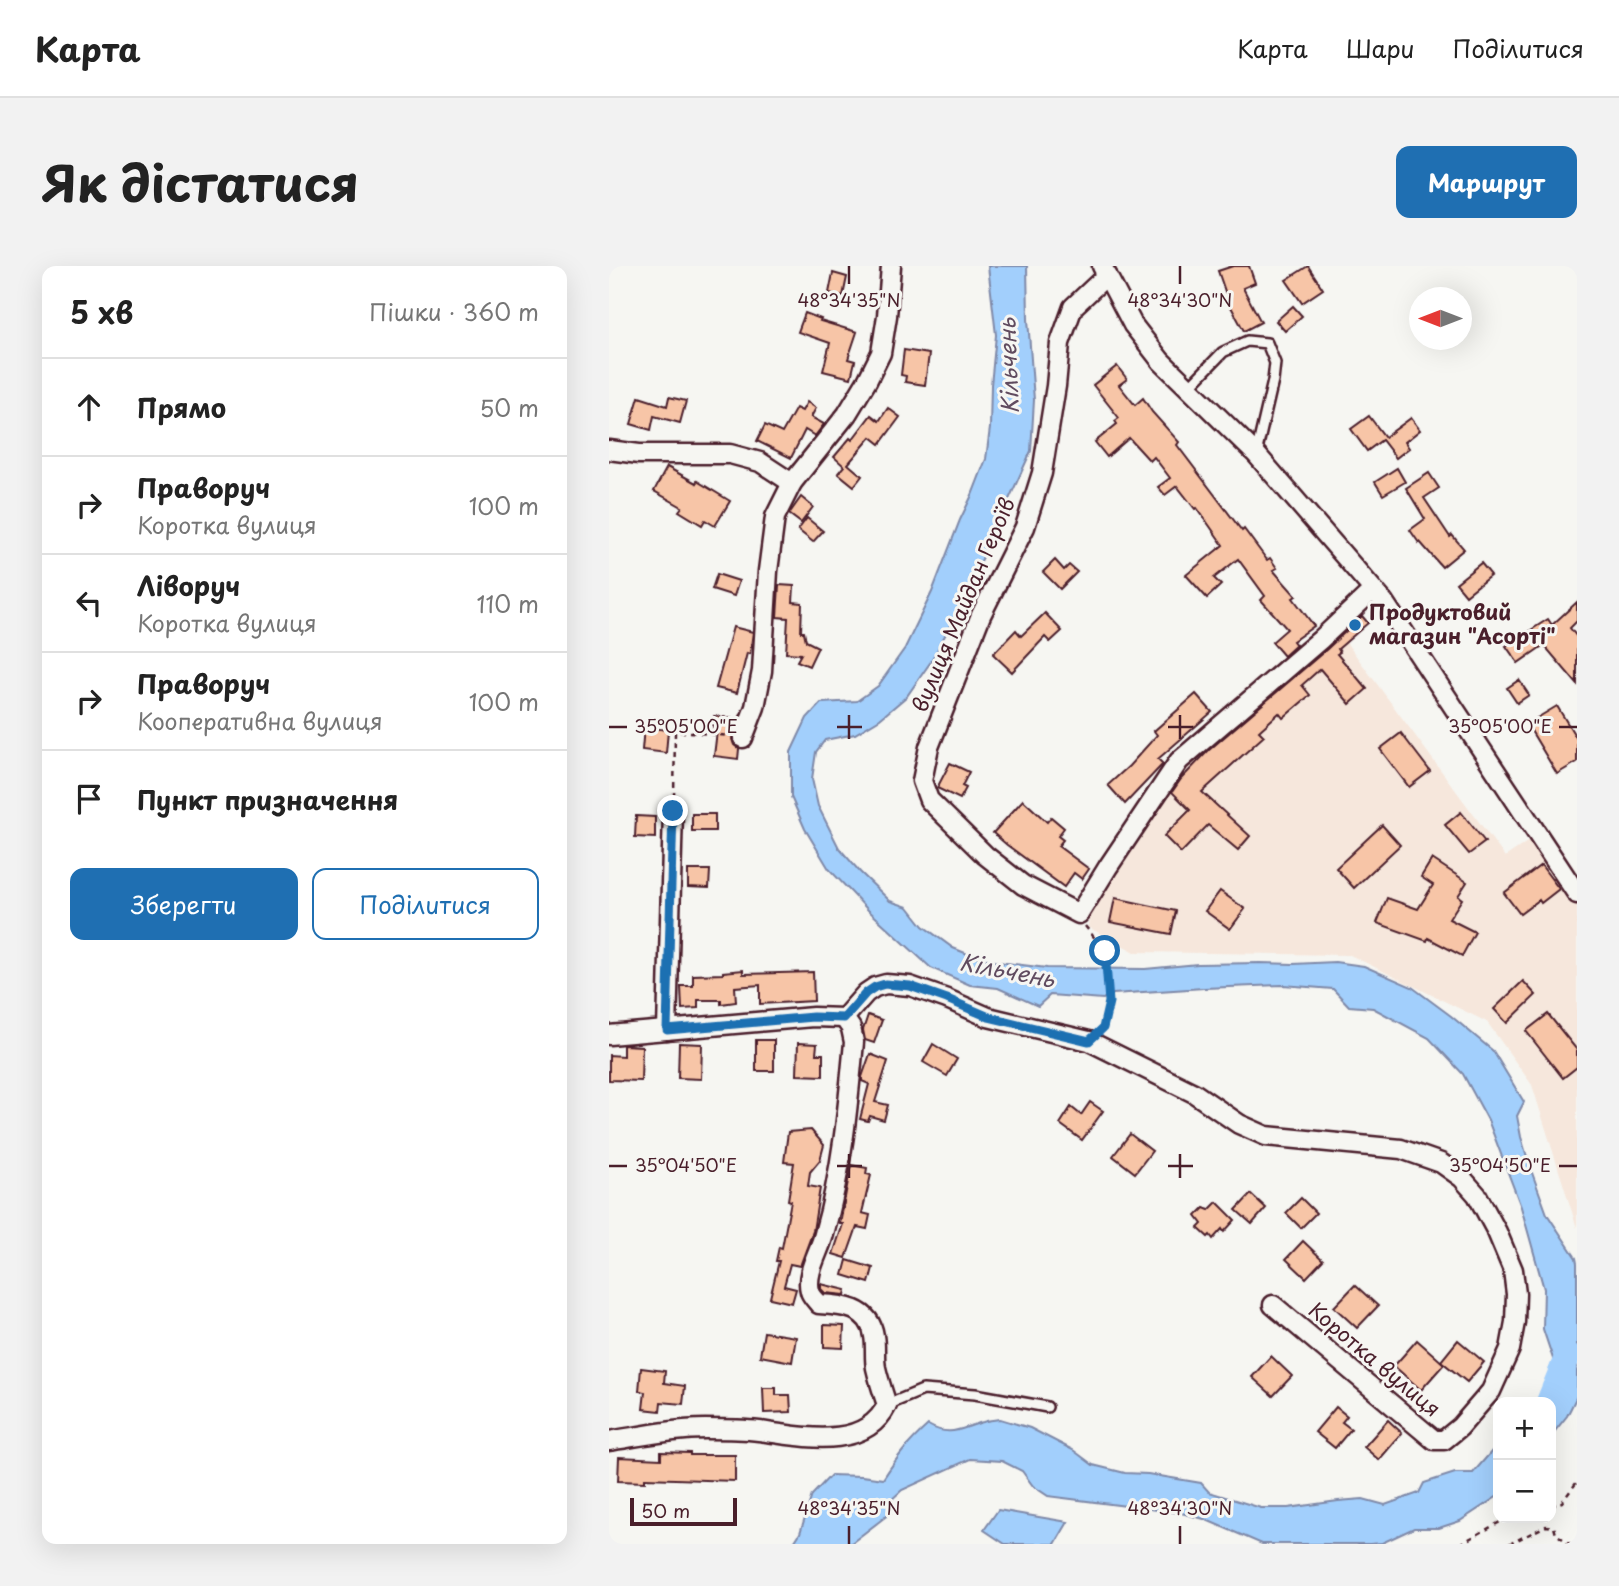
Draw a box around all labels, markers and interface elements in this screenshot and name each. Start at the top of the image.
text: Карта [35,23,141,73]
text: Карта [1237,30,1308,66]
text: Шари [1346,30,1415,66]
text: Поділитися [1453,30,1584,66]
text: Як дістатися [42,145,359,219]
button: Маршрут [1396,146,1577,218]
text: 48°34'35"N [797,286,901,313]
text: 48°34'30"N [1128,286,1232,313]
north arrow [1409,287,1472,350]
text: 5 хв [70,289,133,334]
text: Пішки · 360 m [369,294,539,329]
water label: Кільчень [988,316,1027,415]
icon: ahead [70,388,108,426]
text: Прямо [137,388,226,427]
text: 50 m [479,390,539,425]
text: Праворуч [137,468,270,507]
icon: right [70,486,108,524]
text: 100 m [469,488,539,523]
street label: вулиця Майдан Героїв [902,492,1022,716]
text: Коротка вулиця [137,507,317,542]
text: Ліворуч [137,566,240,605]
icon: left [70,584,108,622]
text: 110 m [477,586,539,621]
place label: Продуктовий магазин "Асорті" [1369,595,1556,651]
text: Коротка вулиця [137,605,317,640]
marker: Продуктовий магазин "Асорті" [1347,617,1363,633]
text: Праворуч [137,664,270,703]
icon: right [70,682,108,720]
text: 100 m [469,684,539,719]
text: Кооперативна вулиця [137,703,383,738]
text: 35°05'00"E [634,712,738,739]
text: 35°05'00"E [1448,712,1552,739]
icon: arrive [70,780,108,818]
text: Пункт призначення [137,780,398,819]
route end [657,795,688,826]
button: Зберегти [70,868,298,940]
button: Поділитися [312,868,539,940]
route start [1089,935,1120,966]
water label: Кільчень [957,943,1059,996]
text: 35°04'50"E [635,1151,737,1178]
text: 35°04'50"E [1449,1151,1551,1178]
street label: Коротка вулиця [1302,1293,1448,1423]
map controls [1493,1397,1556,1523]
button: + [1493,1397,1556,1460]
button: − [1493,1460,1556,1523]
text: 48°34'35"N [797,1494,901,1521]
text: 48°34'30"N [1128,1494,1232,1521]
scale bar [630,1495,737,1527]
text: 50 m [641,1496,690,1524]

